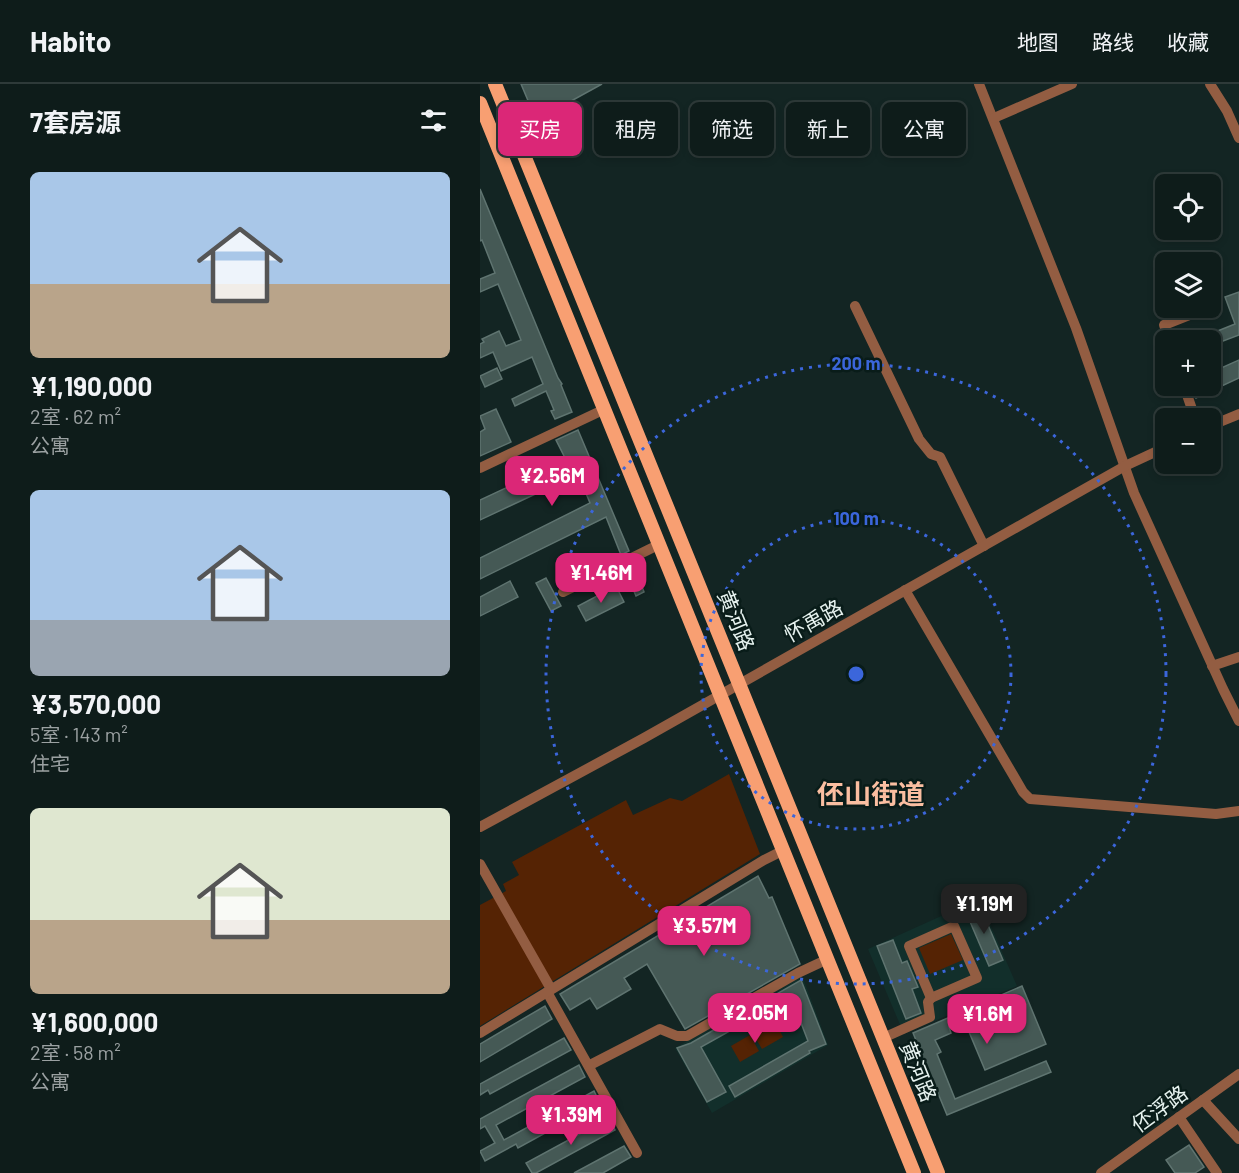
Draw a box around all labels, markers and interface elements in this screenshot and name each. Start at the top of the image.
text: Habito [30,24,111,58]
text: 地图 [1017,29,1059,54]
text: 路线 [1092,29,1134,54]
text: 收藏 [1167,29,1209,54]
chip: 买房 [498,102,582,156]
chip: 租房 [594,102,678,156]
chip: 筛选 [690,102,774,156]
chip: 新上 [786,102,870,156]
chip: 公寓 [882,102,966,156]
icon: filters [417,104,450,137]
text: 7套房源 [30,106,121,137]
map controls [1155,174,1221,474]
button: locate [1155,174,1221,240]
icon: home [186,211,294,319]
button: layers [1155,252,1221,318]
button: + [1155,330,1221,396]
text: 200 m [831,352,881,374]
text: ¥1,190,000 [30,370,152,401]
text: 2室 · 62 m² [30,404,121,428]
button: − [1155,408,1221,474]
text: 公寓 [30,433,70,457]
pin: ¥2.56M [503,456,601,507]
text: ¥2.56M [519,463,585,487]
text: 100 m [833,507,879,529]
icon: home [186,529,294,637]
pin: ¥1.46M [552,553,650,604]
text: ¥1.46M [569,560,633,584]
street label: 黄河路 [714,586,760,654]
street label: 怀禹路 [779,594,847,646]
centre of rings [846,664,866,684]
text: ¥3,570,000 [30,688,161,719]
text: 5室 · 143 m² [30,722,128,746]
text: 住宅 [30,751,70,775]
district label: 伾山街道 [817,777,925,809]
icon: home [186,847,294,955]
pin: ¥1.19M [935,884,1033,935]
text: ¥1.19M [955,891,1013,915]
pin: ¥3.57M [655,906,753,957]
text: ¥3.57M [672,913,736,937]
pin: ¥2.05M [706,993,804,1044]
pin: ¥1.6M [945,994,1029,1045]
text: ¥2.05M [722,1000,788,1024]
text: ¥1.6M [961,1001,1013,1025]
text: ¥1,600,000 [30,1006,158,1037]
street label: 黄河路 [896,1037,942,1105]
text: 2室 · 58 m² [30,1040,121,1064]
text: 公寓 [30,1069,70,1093]
street label: 伾浮路 [1126,1079,1192,1137]
pin: ¥1.39M [522,1095,620,1146]
text: ¥1.39M [540,1102,602,1126]

